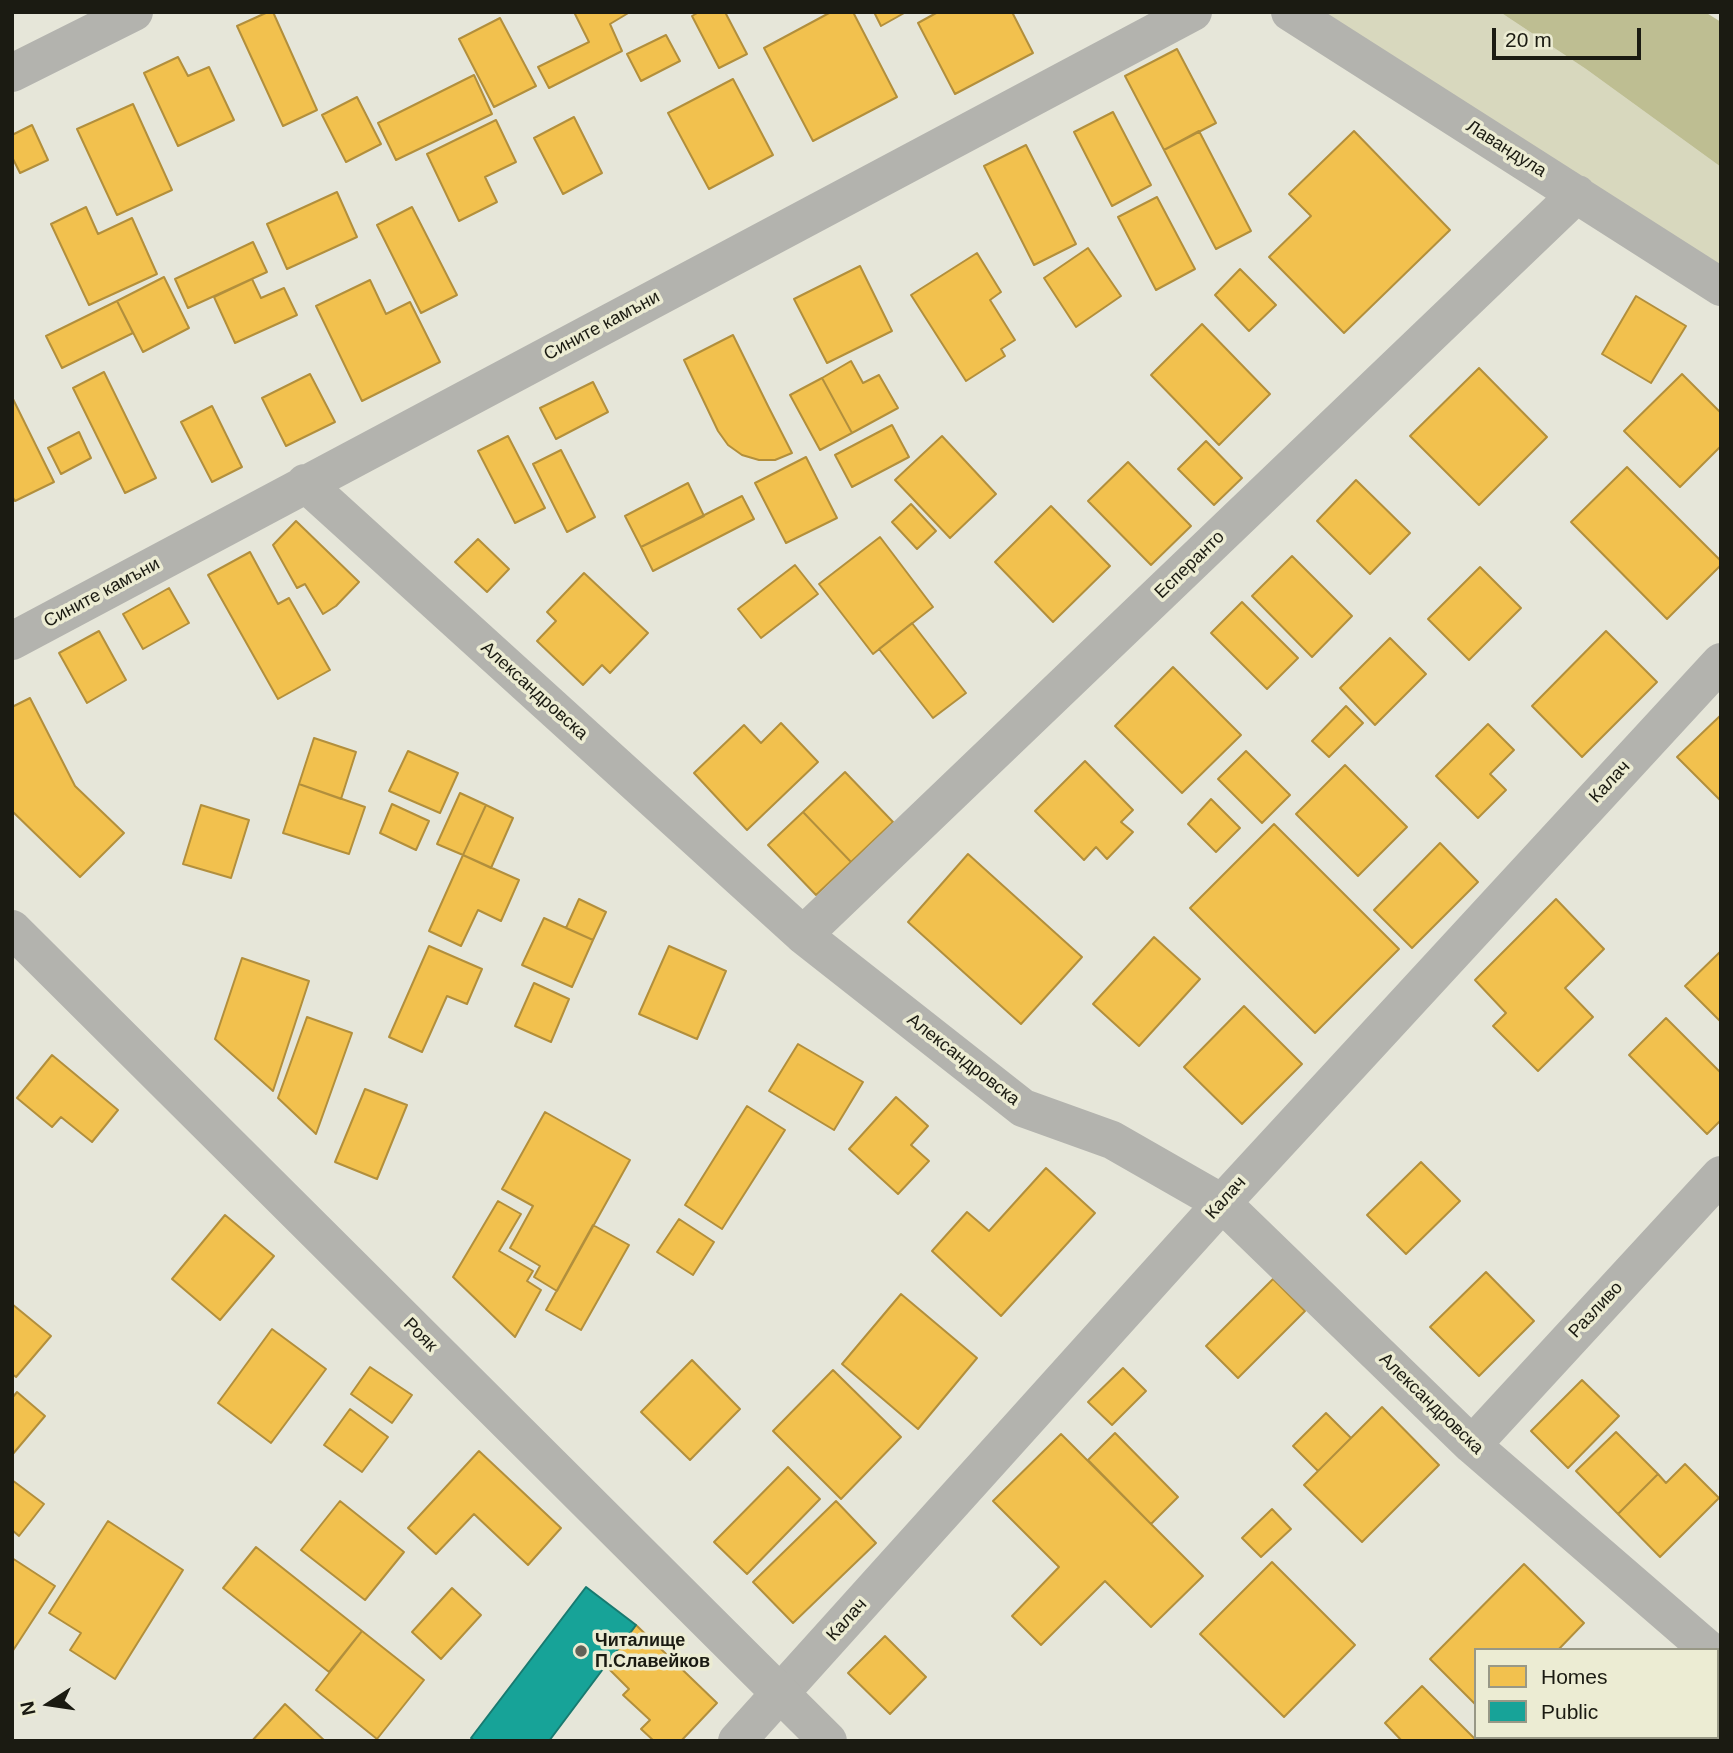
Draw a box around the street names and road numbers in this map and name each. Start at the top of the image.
street label: Лавандула [1462,116,1550,182]
street label: Сините камъни [540,286,664,366]
street label: Есперанто [1151,526,1229,604]
street label: Сините камъни [40,553,164,633]
street label: Александровска [476,637,592,745]
street label: Калач [1585,756,1635,808]
street label: Александровска [902,1009,1024,1111]
street label: Калач [1201,1172,1251,1224]
street label: Разливо [1565,1277,1627,1343]
street label: Рояк [399,1314,441,1356]
street label: Александровска [1374,1349,1488,1459]
street label: Калач [822,1594,872,1646]

